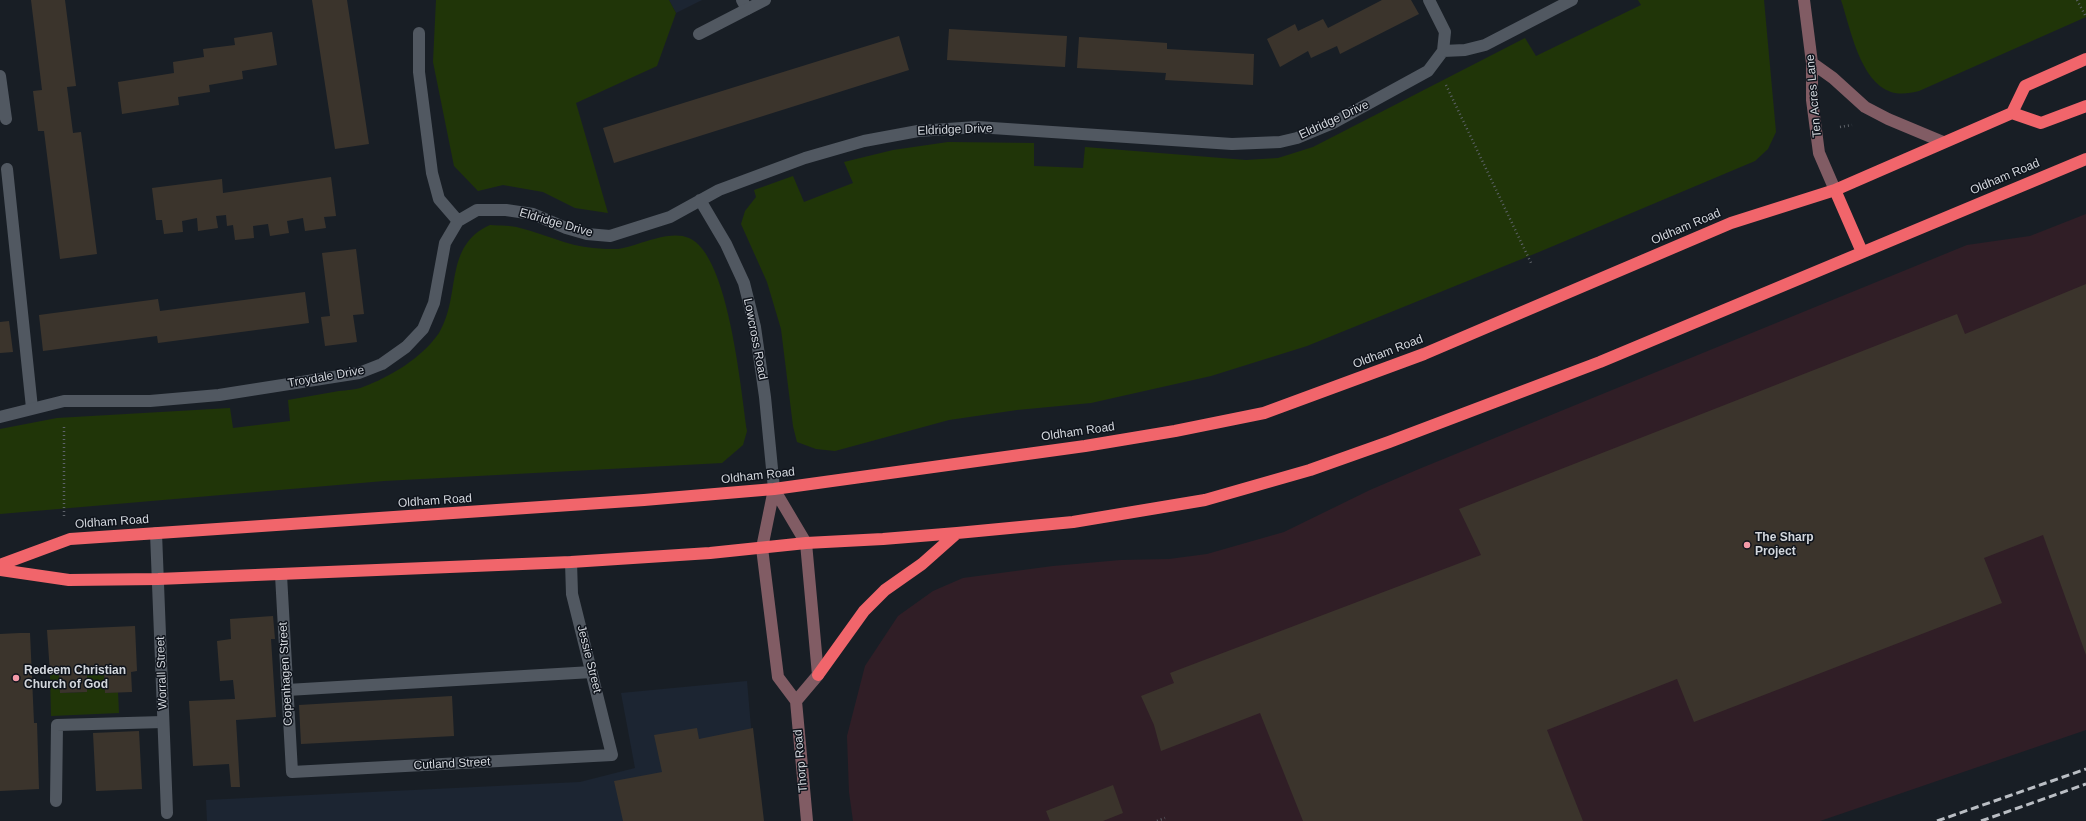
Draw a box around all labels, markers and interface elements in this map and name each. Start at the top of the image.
street label: Ten Acres Lane [1803,54,1825,138]
street label: Eldridge Drive [1297,98,1371,142]
street label: Eldridge Drive [917,121,993,139]
street label: Oldham Road [1968,156,2042,198]
street label: Eldridge Drive [518,206,594,240]
street label: Oldham Road [1649,206,1723,248]
street label: Lowcross Road [740,297,770,381]
street label: Oldham Road [1351,332,1425,372]
street label: Troydale Drive [287,363,365,391]
street label: Oldham Road [1040,420,1116,444]
street label: Oldham Road [720,465,796,487]
street label: Oldham Road [398,491,472,511]
street label: Oldham Road [75,512,149,532]
place label: The Sharp Project [1755,531,1814,559]
marker: The Sharp Project [1742,540,1752,550]
street label: Copenhagen Street [276,622,296,726]
street label: Jessie Street [574,624,604,694]
street label: Worrall Street [154,636,170,710]
place label: Redeem Christian Church of God [24,664,126,692]
marker: Redeem Christian Church of God [11,673,21,683]
street label: Thorp Road [791,729,811,793]
street label: Cutland Street [413,755,491,773]

